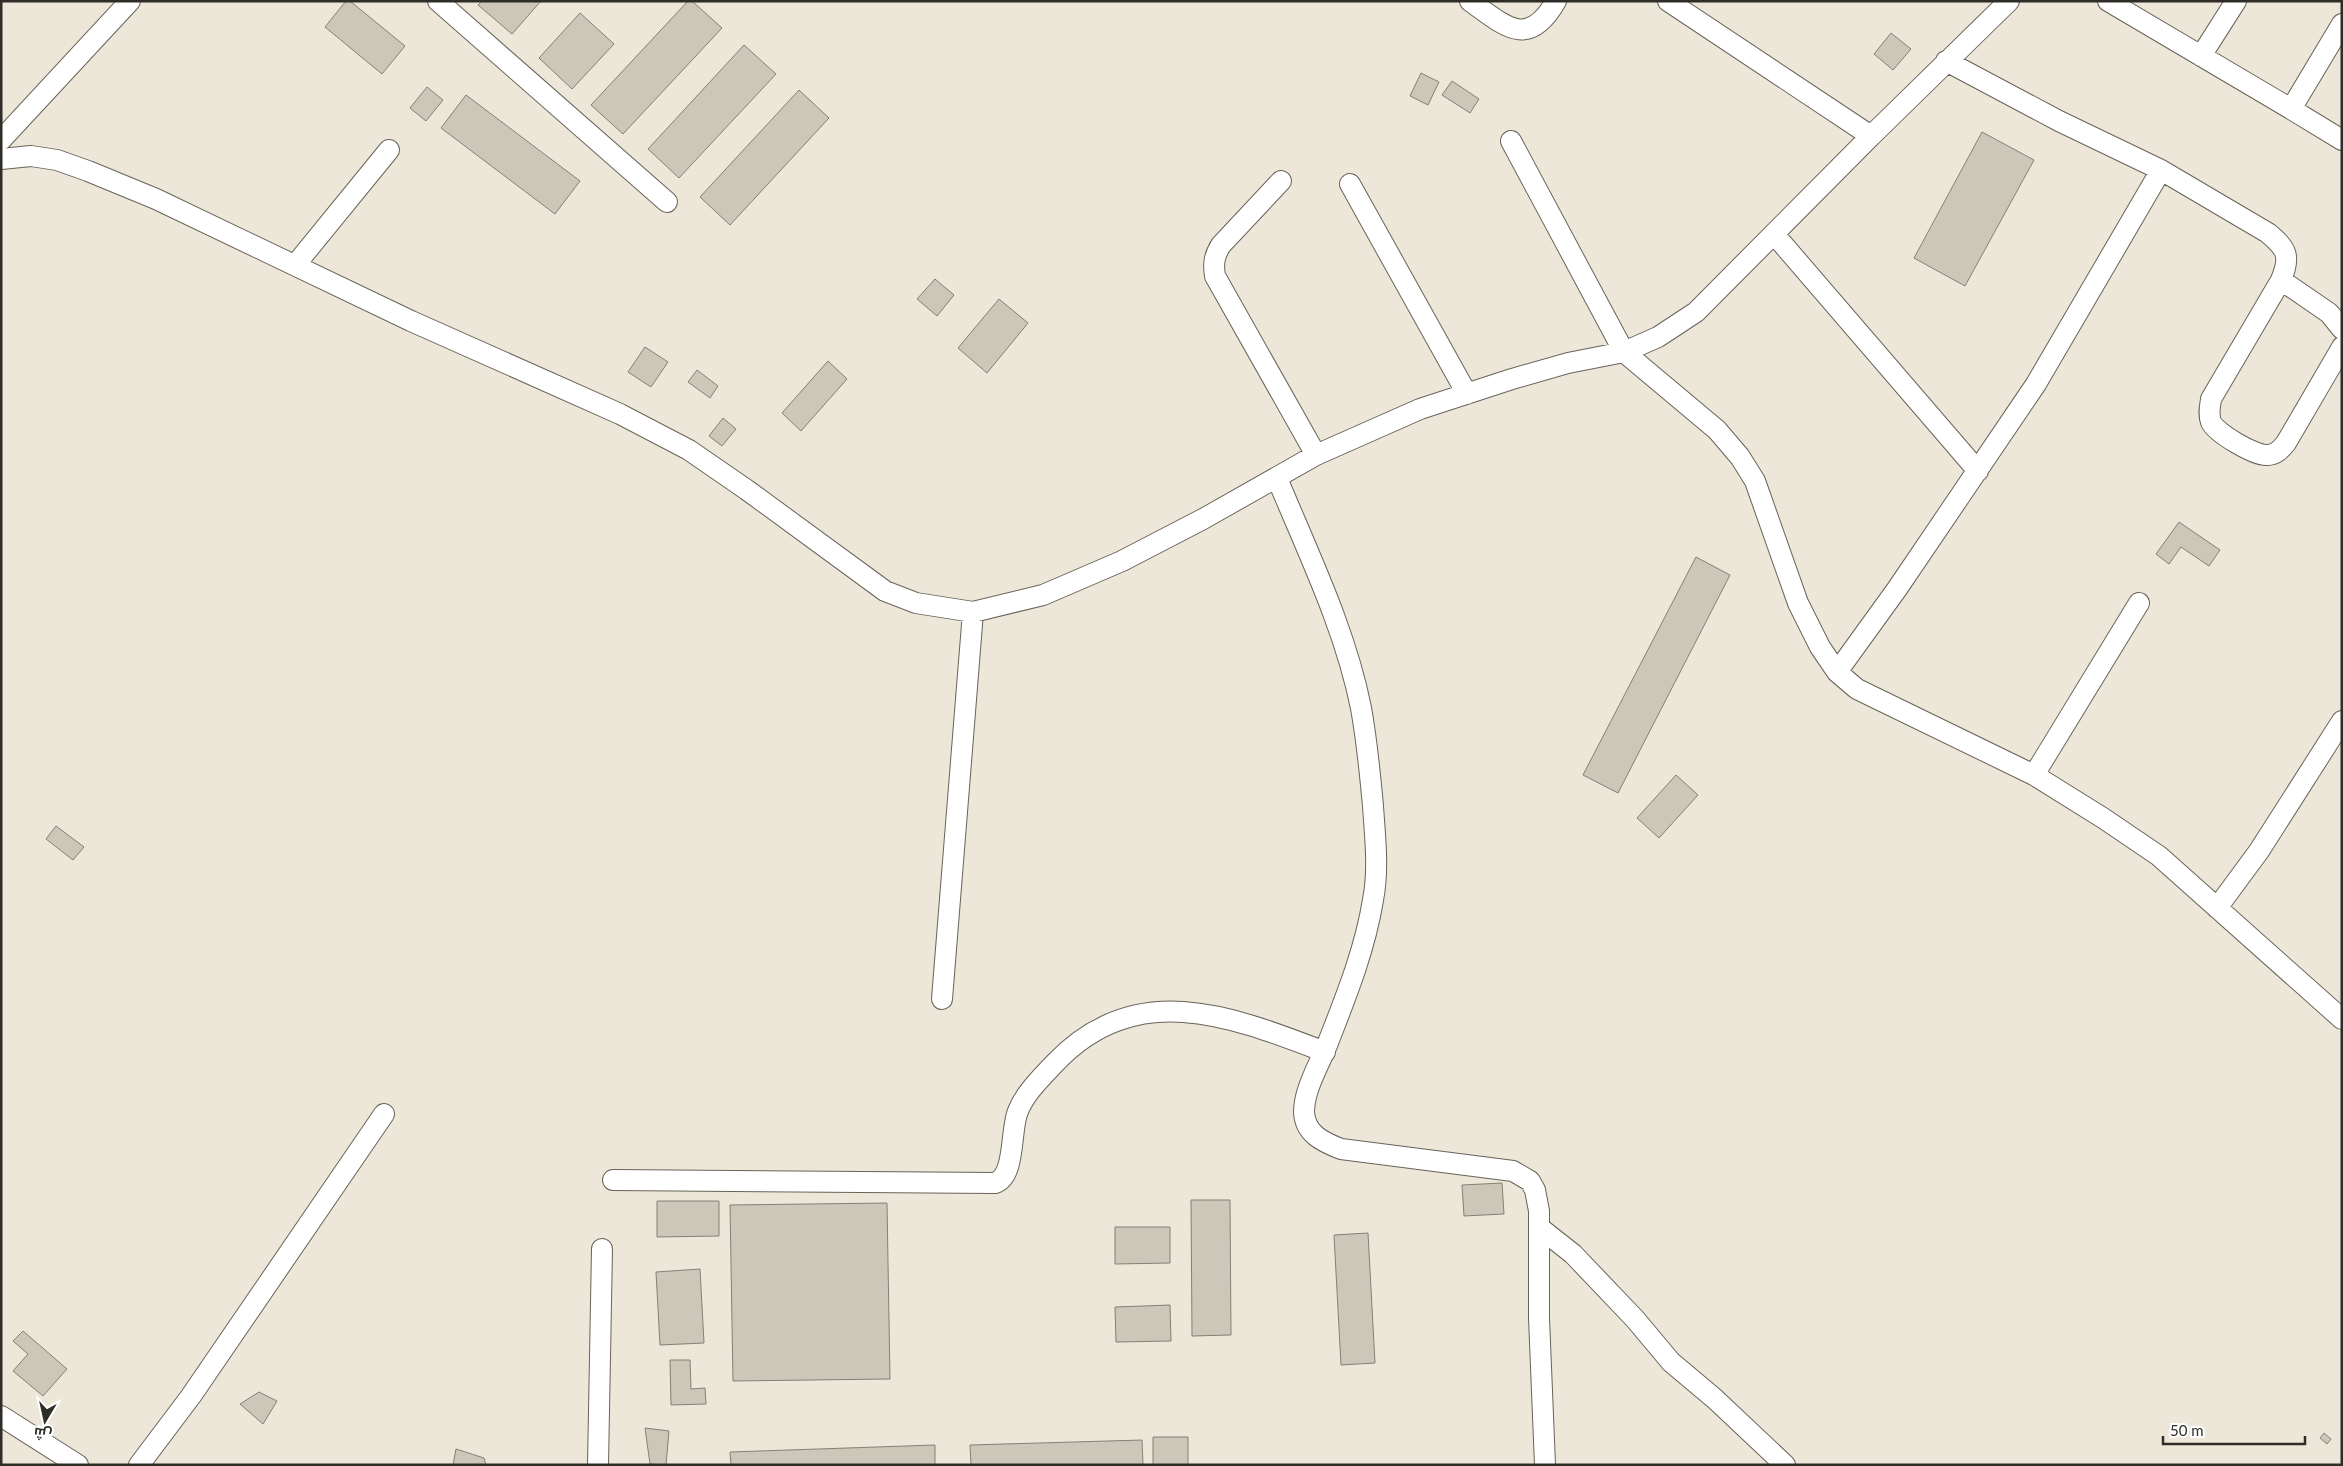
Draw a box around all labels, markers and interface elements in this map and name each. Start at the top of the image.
north arrow [20,1396,70,1446]
scale bar [2163,1414,2306,1446]
text: 50 m [2170,1421,2204,1439]
text: ش [33,1424,53,1444]

